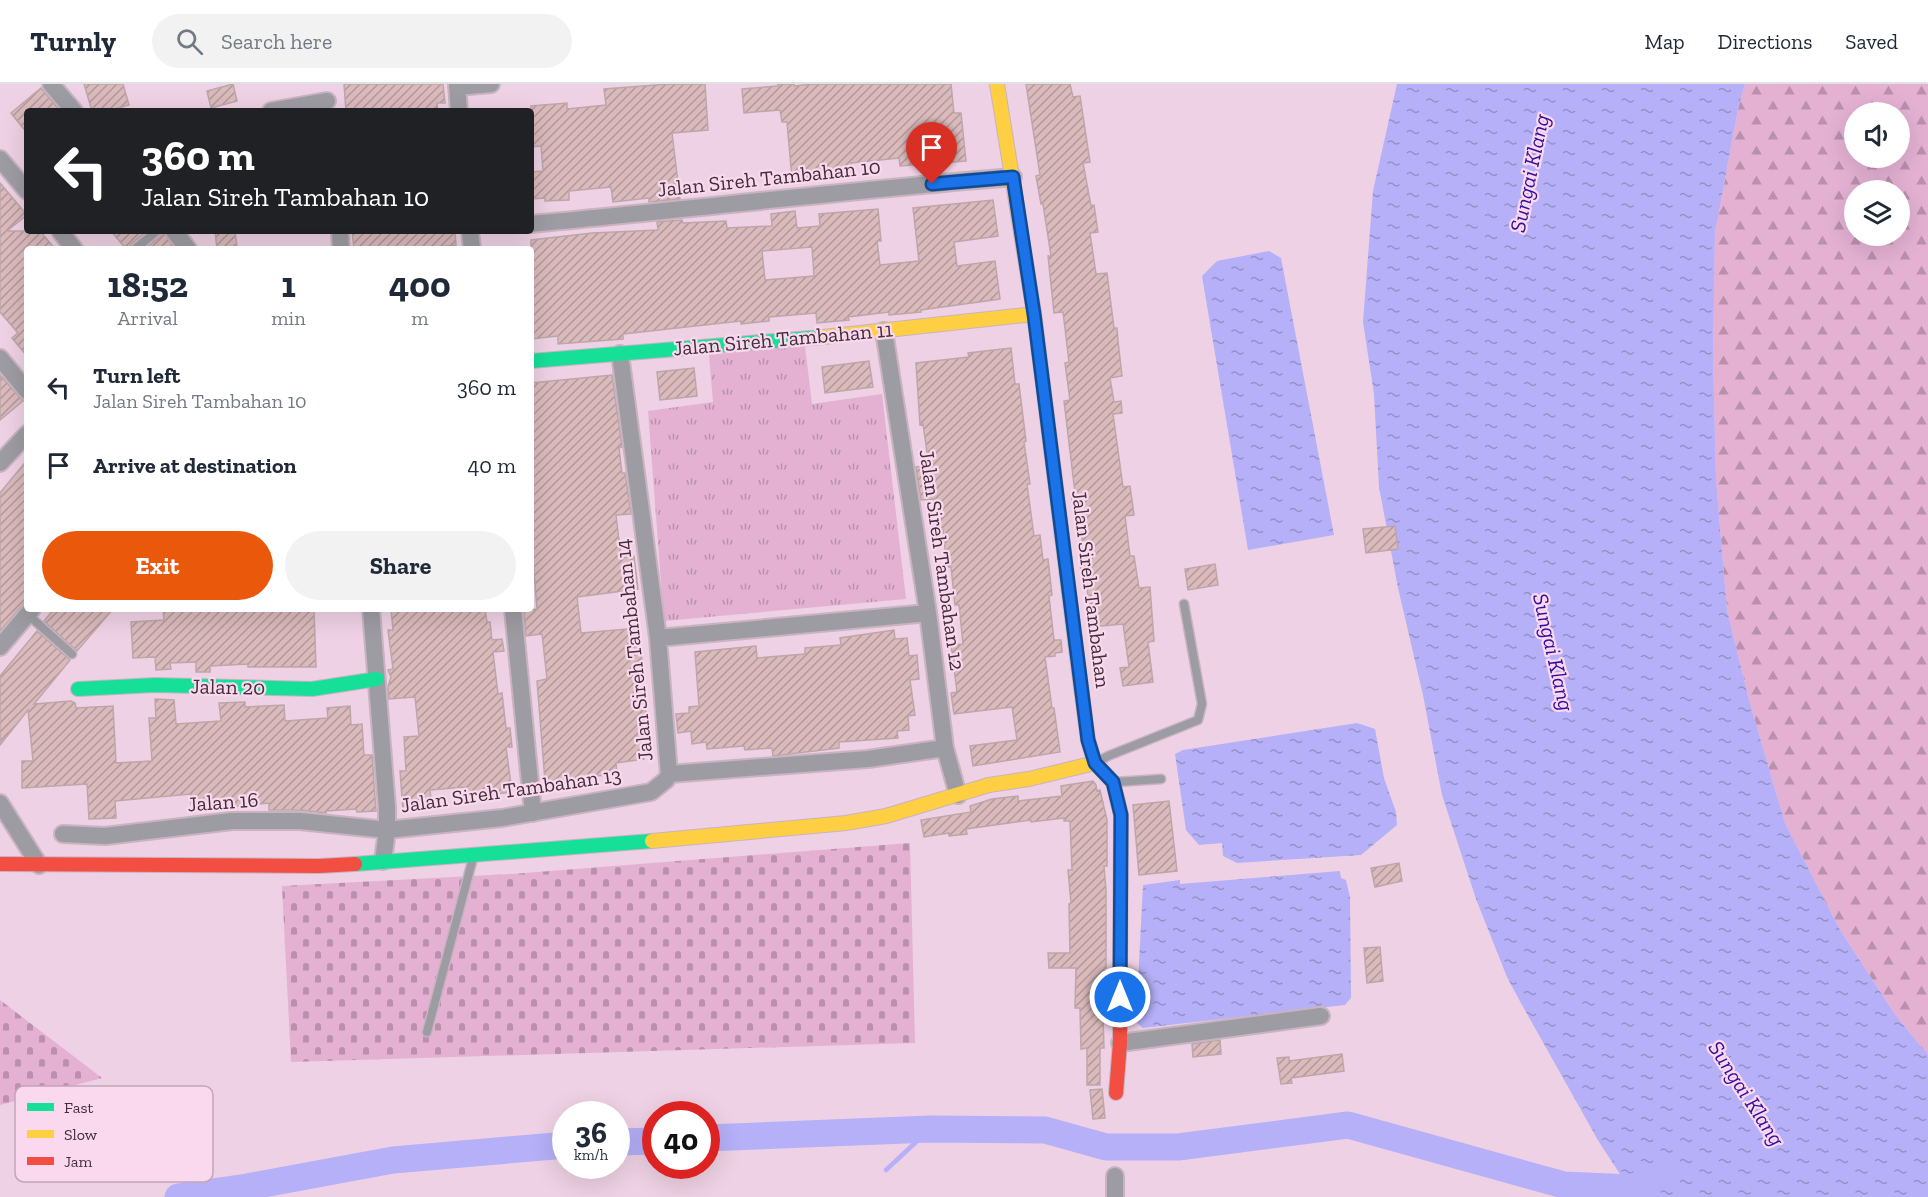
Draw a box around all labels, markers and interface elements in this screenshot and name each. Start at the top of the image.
search box [152,14,572,68]
text: Turnly [30,25,116,58]
icon: search [173,25,206,58]
text: Search here [221,28,332,55]
text: Map [1645,29,1685,54]
text: Directions [1718,29,1812,54]
text: Saved [1845,29,1898,54]
map controls [1844,102,1910,246]
button: sound [1844,102,1910,168]
water label: Sungai Klang [1504,111,1555,235]
pin [906,122,957,184]
text: 360 m [141,130,255,181]
icon: arrive [915,131,948,164]
icon: left [42,132,120,210]
street label: Jalan Sireh Tambahan 10 [656,153,882,202]
button: layers [1844,180,1910,246]
text: Jalan Sireh Tambahan 10 [141,181,429,213]
text: 18:52 [107,263,188,306]
text: 1 [281,263,296,306]
text: 400 [389,263,451,306]
text: Arrival [118,306,178,330]
text: min [271,306,306,330]
text: m [411,306,428,330]
street label: Jalan Sireh Tambahan 11 [672,316,894,361]
text: Turn left [93,362,180,389]
icon: left [42,371,75,404]
text: 360 m [457,374,516,401]
text: Jalan Sireh Tambahan 10 [93,389,307,413]
street label: Jalan Sireh Tambahan 12 [915,448,970,672]
icon: arrive [42,449,75,482]
text: Arrive at destination [93,452,296,479]
text: 40 m [467,452,516,479]
street label: Jalan Sireh Tambahan [1067,488,1116,689]
button: Exit [42,531,273,600]
button: Share [285,531,516,600]
street label: Jalan Sireh Tambahan 14 [609,538,658,763]
water label: Sungai Klang [1527,591,1580,714]
street label: Jalan 20 [190,673,266,700]
street label: Jalan Sireh Tambahan 13 [399,762,623,817]
street label: Jalan 16 [187,787,259,816]
position arrow [1088,965,1152,1029]
water label: Sungai Klang [1703,1036,1791,1152]
legend [15,1086,213,1182]
text: Fast [64,1098,93,1117]
speed limit sign: 40 [642,1101,720,1179]
text: 36 [575,1115,607,1151]
text: Slow [64,1125,98,1144]
text: km/h [574,1146,608,1164]
text: Jam [64,1152,93,1171]

